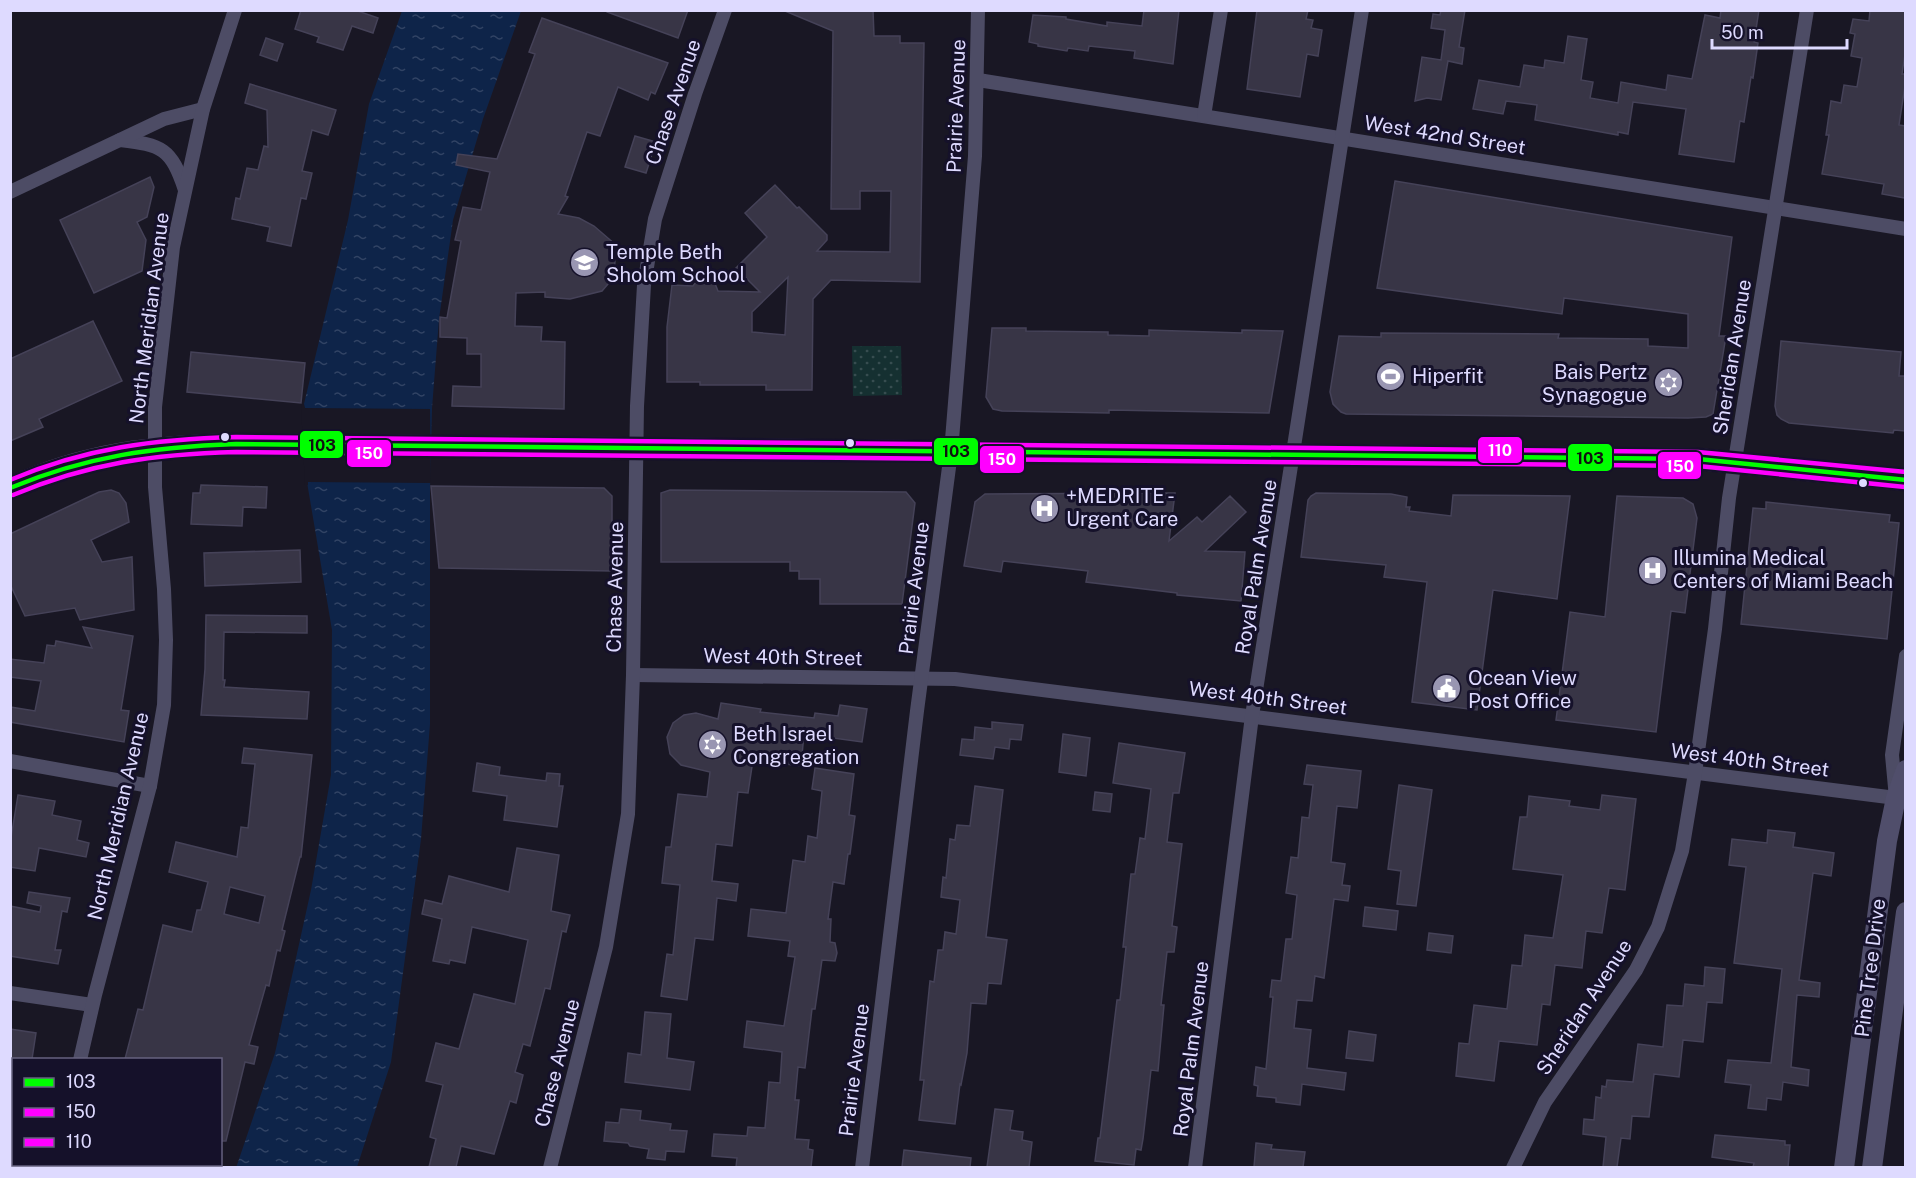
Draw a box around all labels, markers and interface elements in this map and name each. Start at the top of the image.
scale bar [1712,12,1847,50]
text: 50 m [1721,22,1764,43]
street label: Chase Avenue [640,36,706,168]
street label: Prairie Avenue [942,39,970,173]
street label: West 42nd Street [1363,110,1527,160]
street label: North Meridian Avenue [124,211,174,425]
place label: Temple Beth Sholom School [606,240,746,287]
school or university icon: Temple Beth Sholom School [569,247,601,279]
street label: Sheridan Avenue [1708,278,1756,436]
sports icon: Hiperfit [1375,360,1407,392]
place label: Bais Pertz Synagogue [1542,360,1647,407]
place label: Hiperfit [1412,364,1484,388]
synagogue icon: Bais Pertz Synagogue [1652,367,1684,399]
line badge: 103 [299,430,344,459]
unlabelled marker [219,431,231,443]
text: 103 [308,436,336,455]
line badge: 110 [1477,436,1523,464]
unlabelled marker [844,437,856,449]
line badge: 103 [933,437,979,466]
line badge: 150 [346,439,392,468]
text: 110 [1488,441,1512,460]
text: 103 [942,442,970,461]
line badge: 103 [1567,443,1613,472]
text: 150 [355,444,383,463]
line badge: 150 [979,445,1025,474]
text: 103 [1576,449,1604,468]
text: 150 [988,450,1016,469]
line badge: 150 [1657,451,1702,480]
text: 150 [1666,457,1694,476]
unlabelled marker [1857,477,1869,489]
street label: Royal Palm Avenue [1230,478,1282,656]
place label: +MEDRITE - Urgent Care [1066,484,1178,531]
hospital icon: +MEDRITE - Urgent Care [1029,492,1061,524]
street label: Prairie Avenue [894,520,934,656]
street label: Chase Avenue [602,521,628,653]
place label: Illumina Medical Centers of Miami Beach [1673,546,1893,593]
hospital icon: Illumina Medical Centers of Miami Beach [1636,554,1668,586]
street label: West 40th Street [703,644,863,670]
place label: Ocean View Post Office [1468,666,1577,713]
public building icon: Ocean View Post Office [1431,673,1463,705]
street label: West 40th Street [1187,676,1349,720]
street label: North Meridian Avenue [82,710,154,922]
place label: Beth Israel Congregation [733,722,859,769]
synagogue icon: Beth Israel Congregation [696,729,728,761]
street label: West 40th Street [1669,738,1831,782]
street label: Pine Tree Drive [1850,897,1890,1039]
street label: Sheridan Avenue [1531,935,1637,1079]
street label: Royal Palm Avenue [1168,960,1214,1138]
street label: Chase Avenue [529,996,585,1130]
street label: Prairie Avenue [834,1002,874,1138]
legend [12,1058,222,1166]
text: 103 [66,1071,96,1092]
text: 150 [66,1101,96,1122]
text: 110 [66,1131,92,1152]

